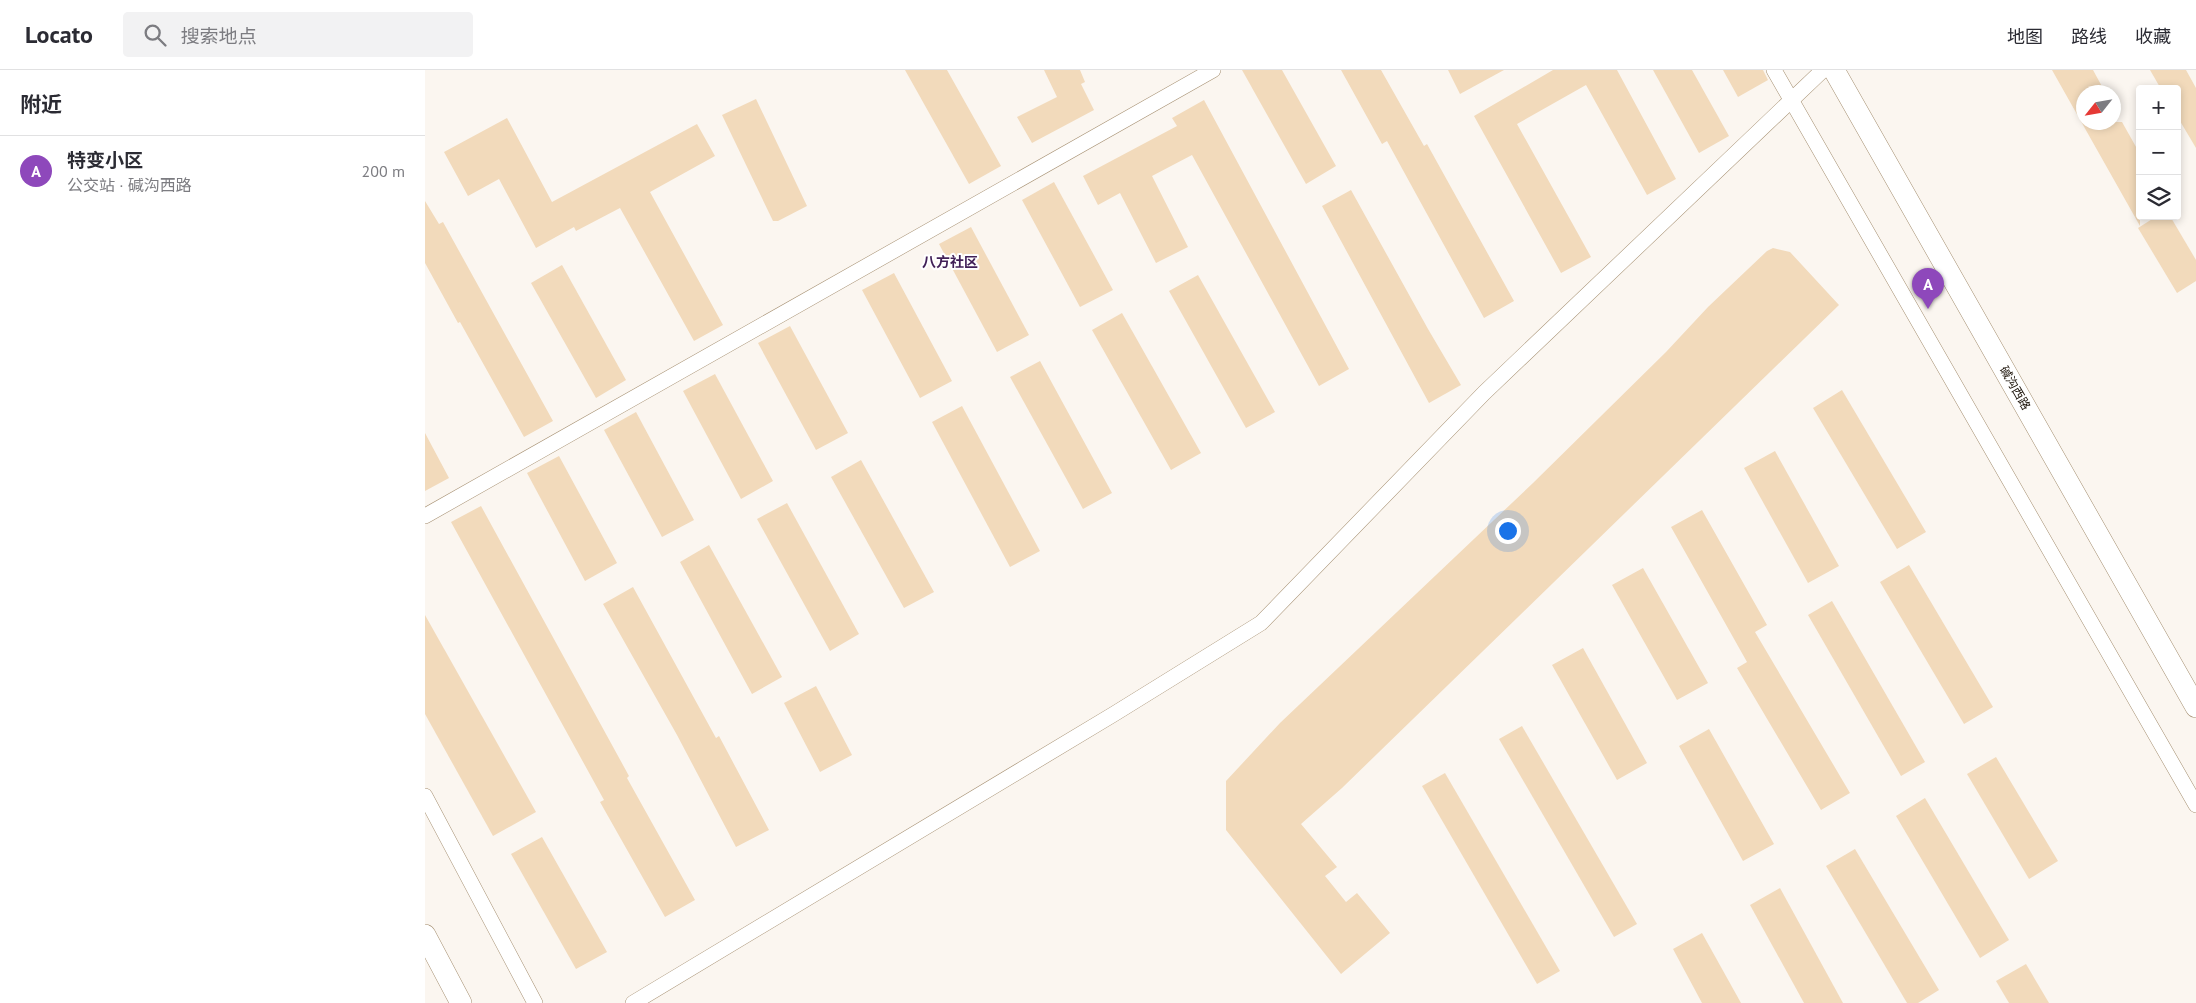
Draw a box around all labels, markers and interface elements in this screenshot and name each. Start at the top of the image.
search box [123,12,473,57]
text: Locato [25,19,93,50]
icon: search [141,21,169,49]
text: 搜索地点 [181,24,257,48]
text: 地图 [2007,25,2043,48]
text: 路线 [2071,25,2107,48]
text: 收藏 [2135,25,2171,48]
north arrow [2076,85,2121,130]
map controls [2136,85,2181,220]
button: + [2136,85,2181,130]
text: 附近 [20,91,62,118]
button: − [2136,130,2181,175]
text: 特变小区 [67,148,143,172]
text: A [31,161,41,181]
text: 200 m [362,161,405,181]
text: 公交站 · 碱沟西路 [67,175,192,195]
button: layers [2136,175,2181,220]
district label: 八方社区 [922,253,978,271]
pin: A [1912,268,1944,309]
street label: 碱沟西路 [1997,363,2034,412]
your location [1495,518,1521,544]

